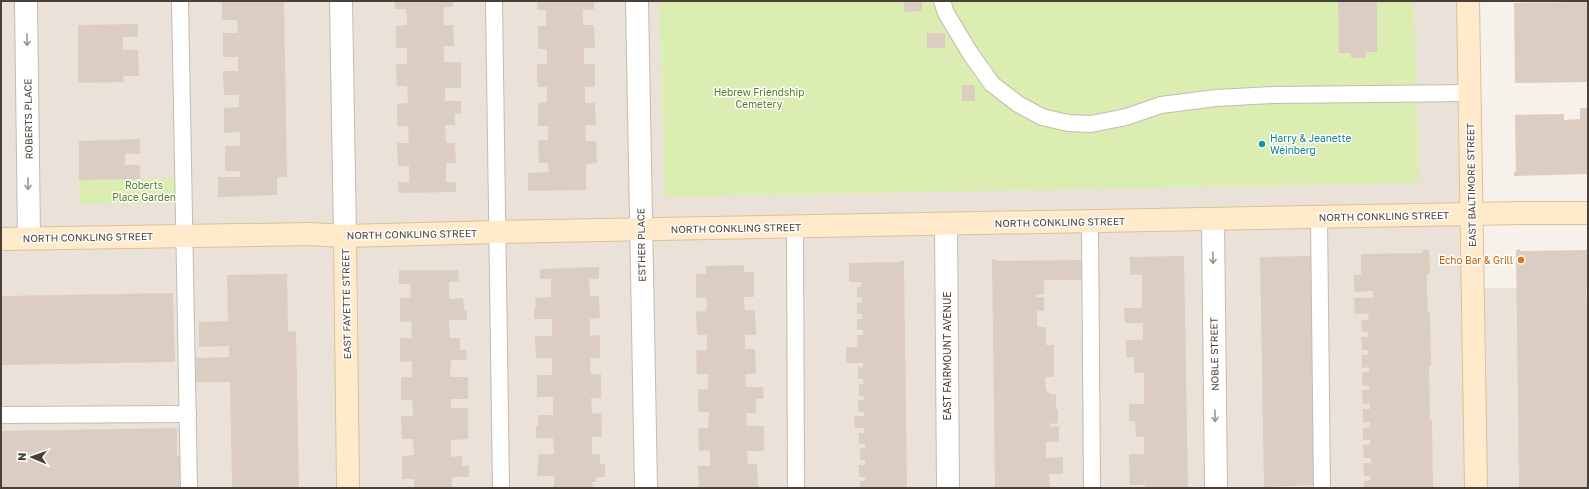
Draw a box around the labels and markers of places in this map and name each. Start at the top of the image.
place label: Harry & Jeanette Weinberg [1270,132,1351,156]
marker: Harry & Jeanette Weinberg [1257,139,1267,149]
place label: Echo Bar & Grill [1439,254,1513,266]
marker: Echo Bar & Grill [1516,255,1526,265]

